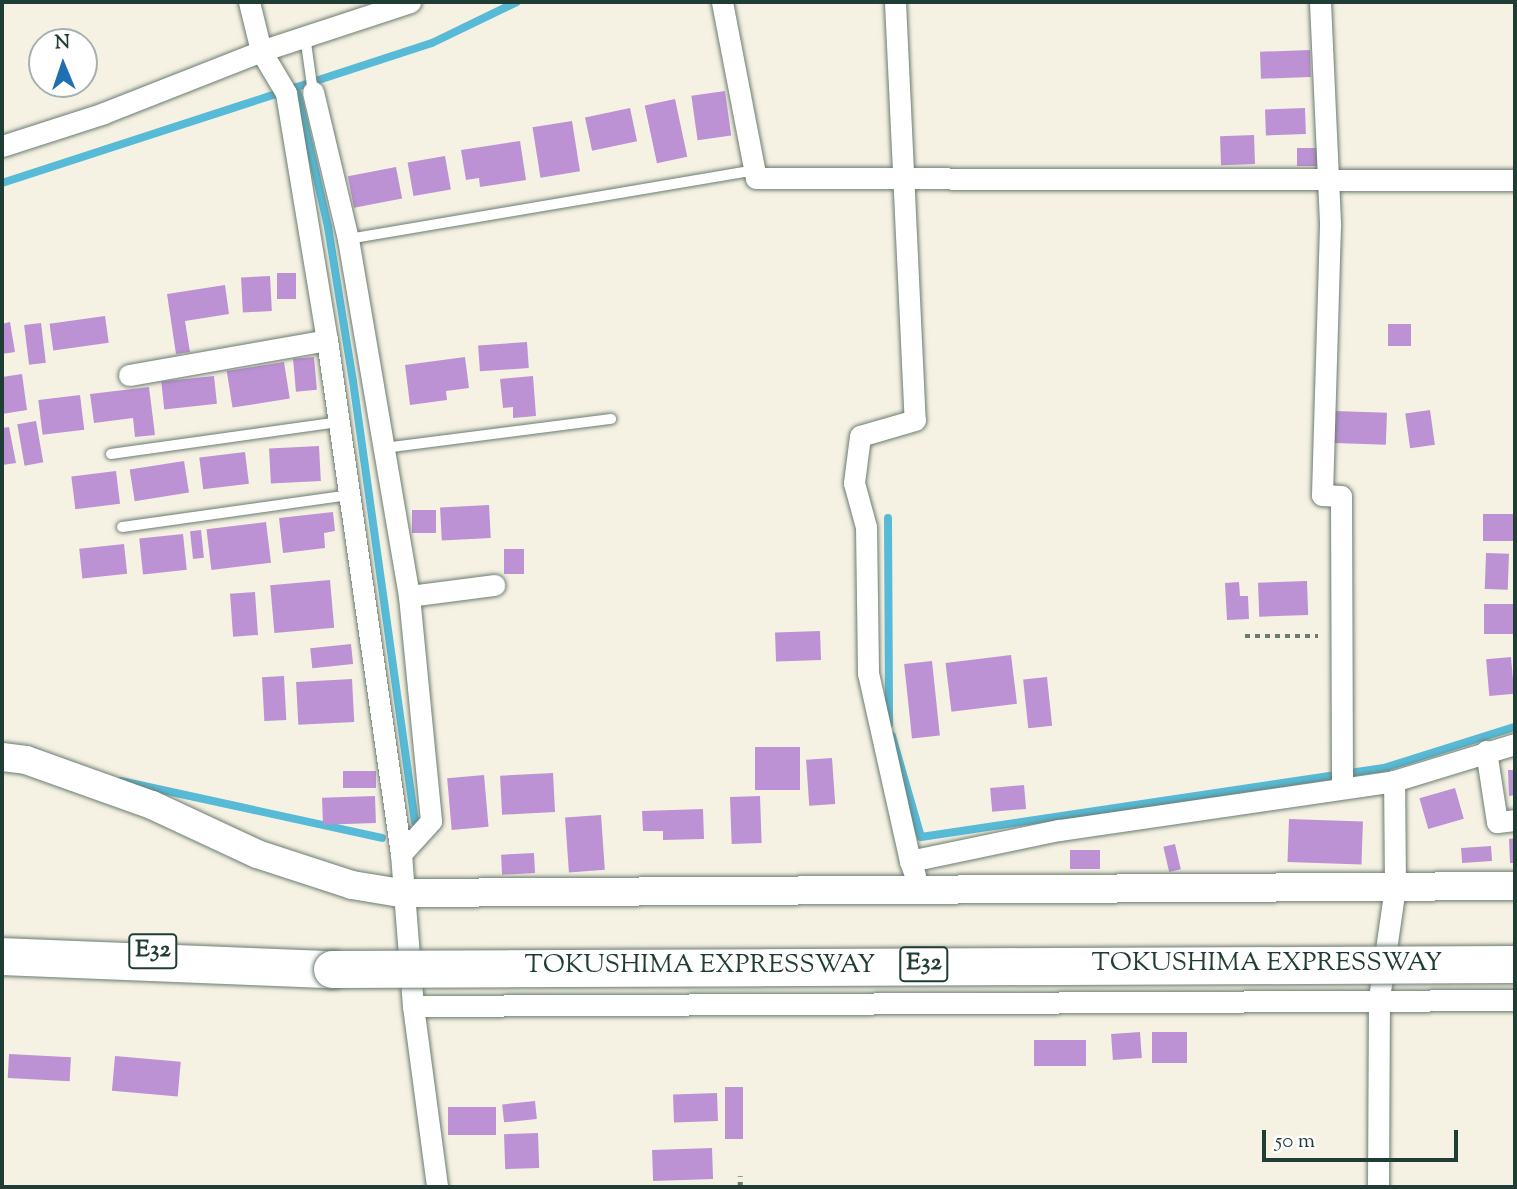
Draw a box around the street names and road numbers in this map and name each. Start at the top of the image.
road number: E32 [127,931,179,972]
road number: E32 [898,944,950,984]
street label: TOKUSHIMA EXPRESSWAY [1092,948,1442,980]
street label: TOKUSHIMA EXPRESSWAY [525,950,875,982]

